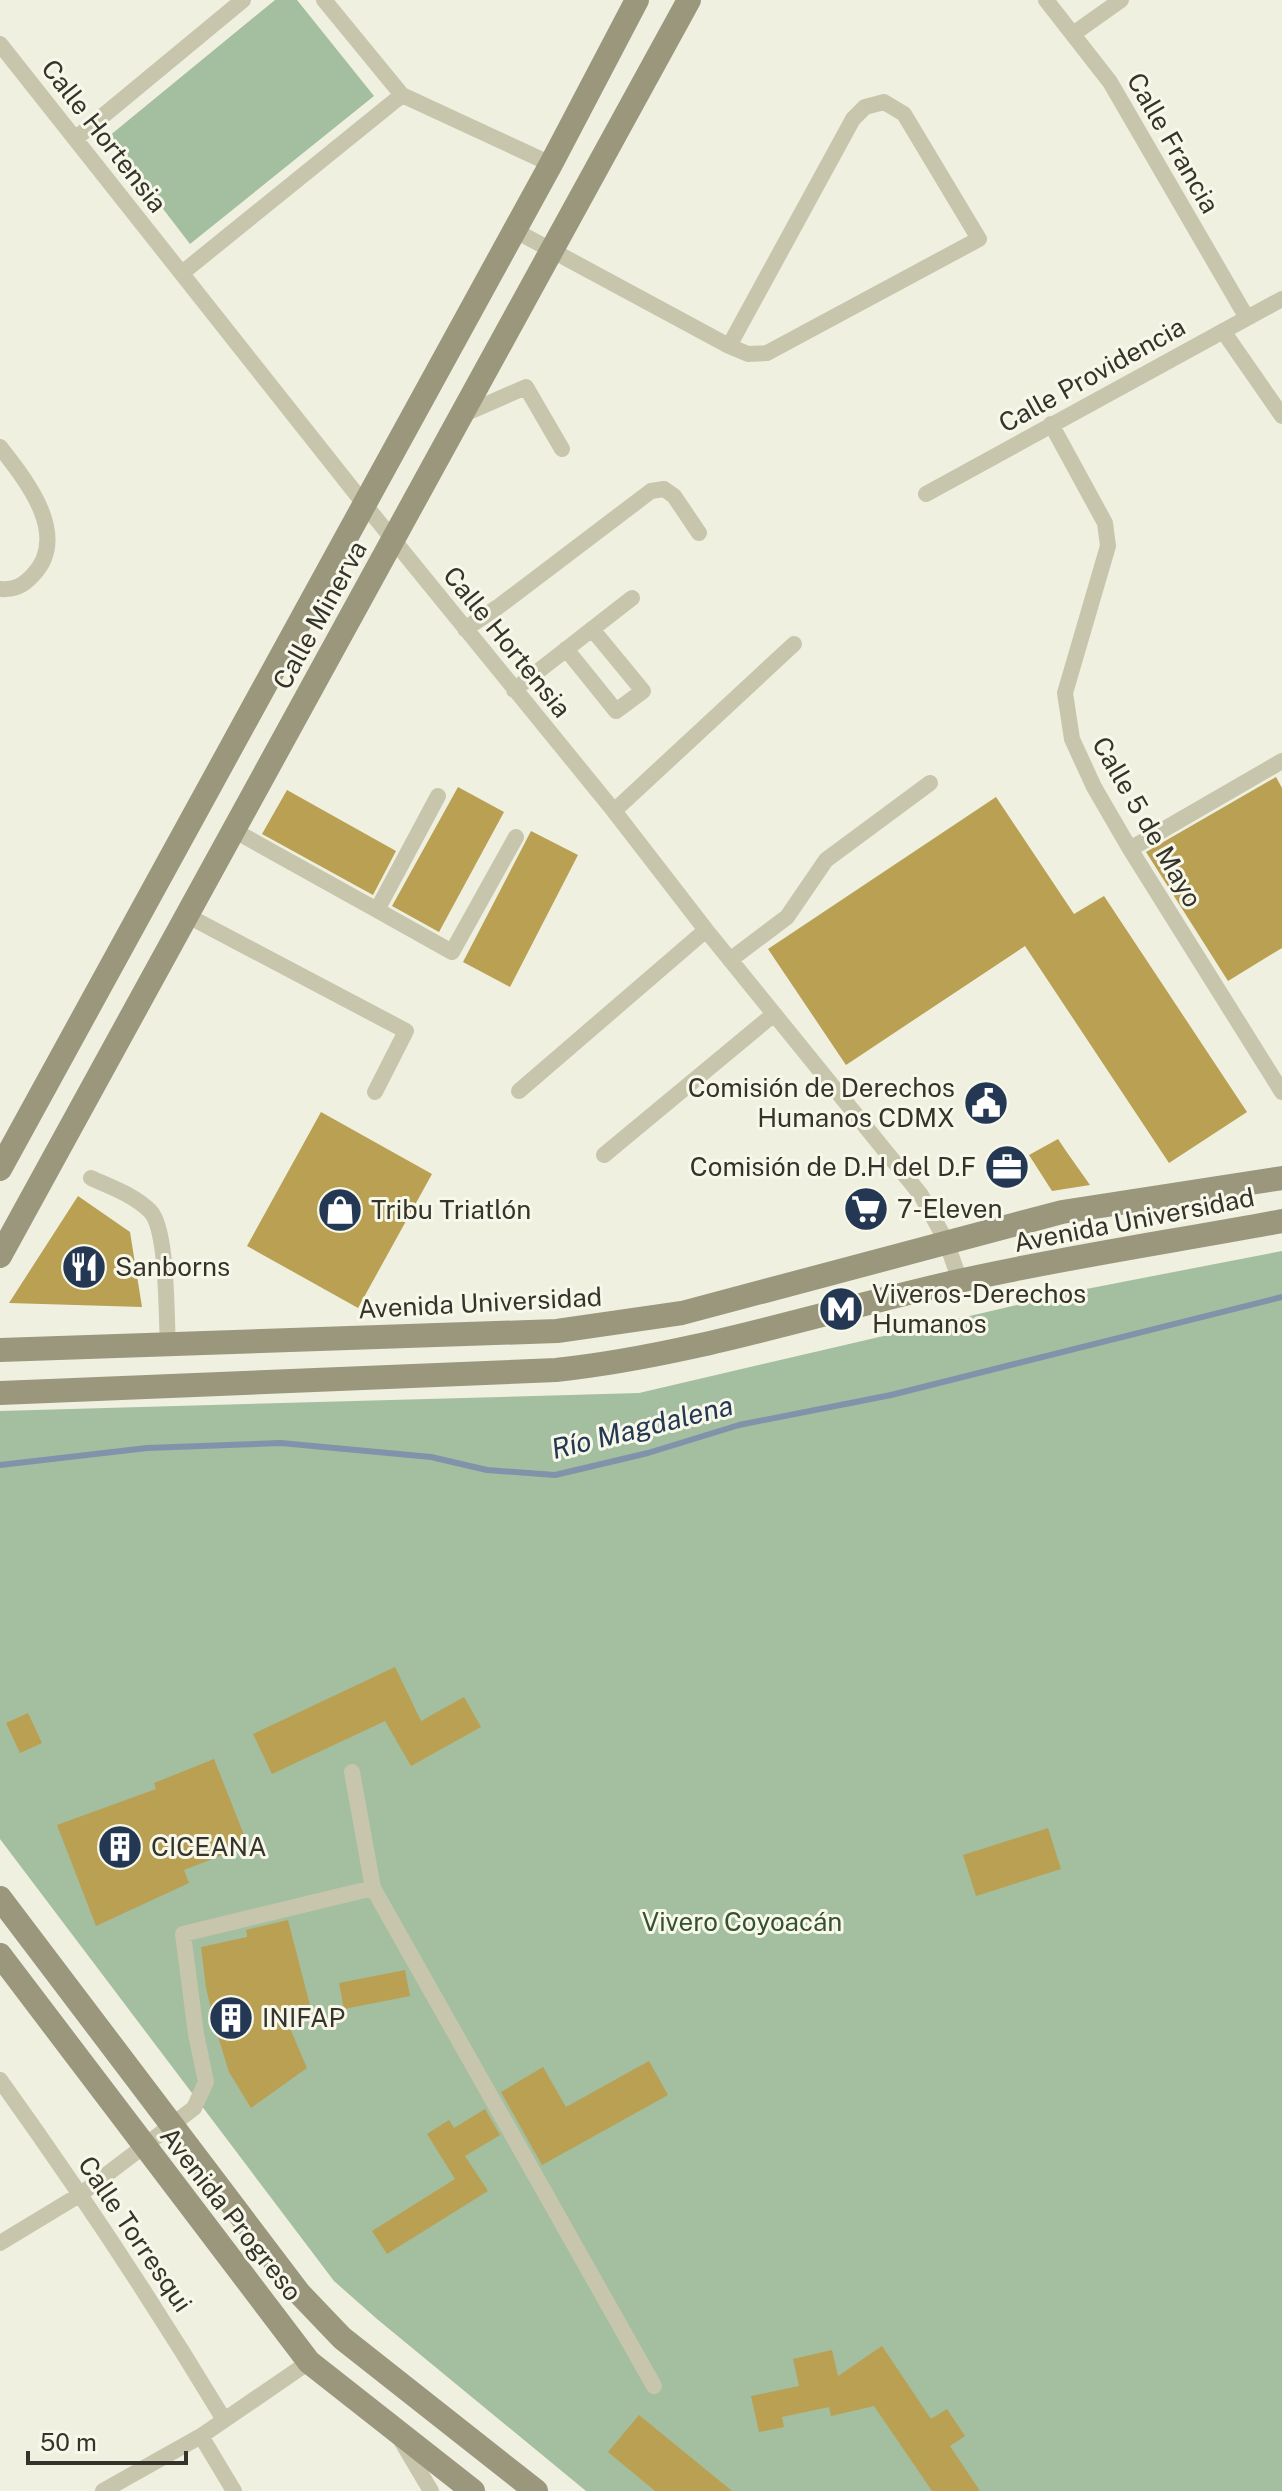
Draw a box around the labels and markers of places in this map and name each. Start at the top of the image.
place label: Comisión de Derechos Humanos CDMX [688,1072,955,1133]
public building icon: Comisión de Derechos Humanos CDMX [962,1079,1010,1127]
office icon: Comisión de D.H del D.F [983,1143,1031,1191]
place label: Comisión de D.H del D.F [690,1151,976,1182]
supermarket icon: 7-Eleven [842,1185,890,1233]
shop icon: Tribu Triatlón [316,1186,364,1234]
place label: 7-Eleven [897,1193,1003,1224]
place label: Tribu Triatlón [371,1194,531,1225]
restaurant icon: Sanborns [60,1243,108,1291]
place label: Sanborns [115,1251,230,1282]
place label: Viveros-Derechos Humanos [872,1278,1086,1339]
metro station icon: Viveros-Derechos Humanos [817,1285,865,1333]
building icon: CICEANA [96,1823,144,1871]
place label: CICEANA [151,1831,267,1862]
building icon: INIFAP [207,1994,255,2042]
place label: INIFAP [262,2002,345,2033]

